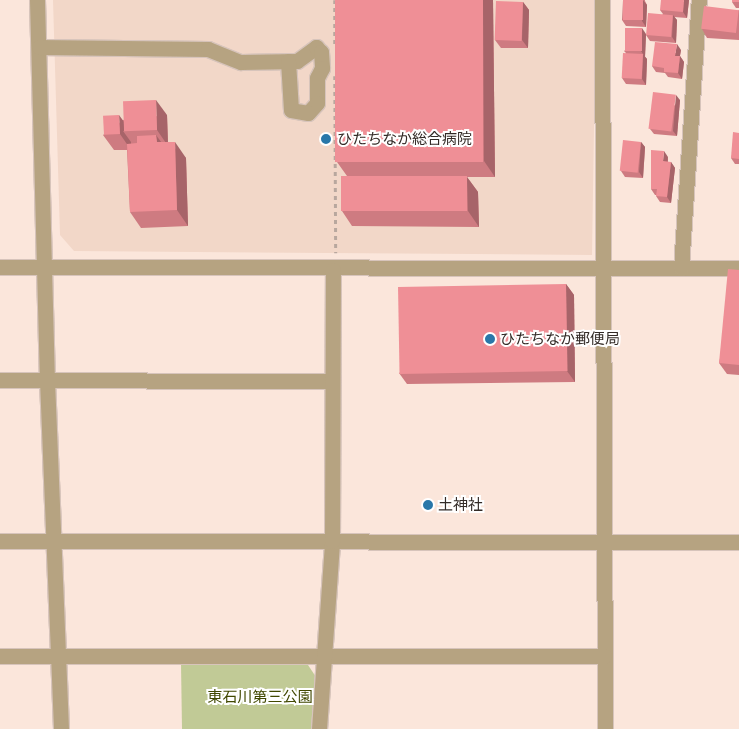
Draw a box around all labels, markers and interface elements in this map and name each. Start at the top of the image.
place label: ひたちなか総合病院 [337,130,472,148]
marker: ひたちなか総合病院 [319,132,333,146]
place label: ひたちなか郵便局 [500,330,620,348]
marker: ひたちなか郵便局 [484,333,496,345]
place label: 土神社 [438,496,483,514]
marker: 土神社 [422,499,434,511]
park label: 東石川第三公園 [208,688,312,706]

